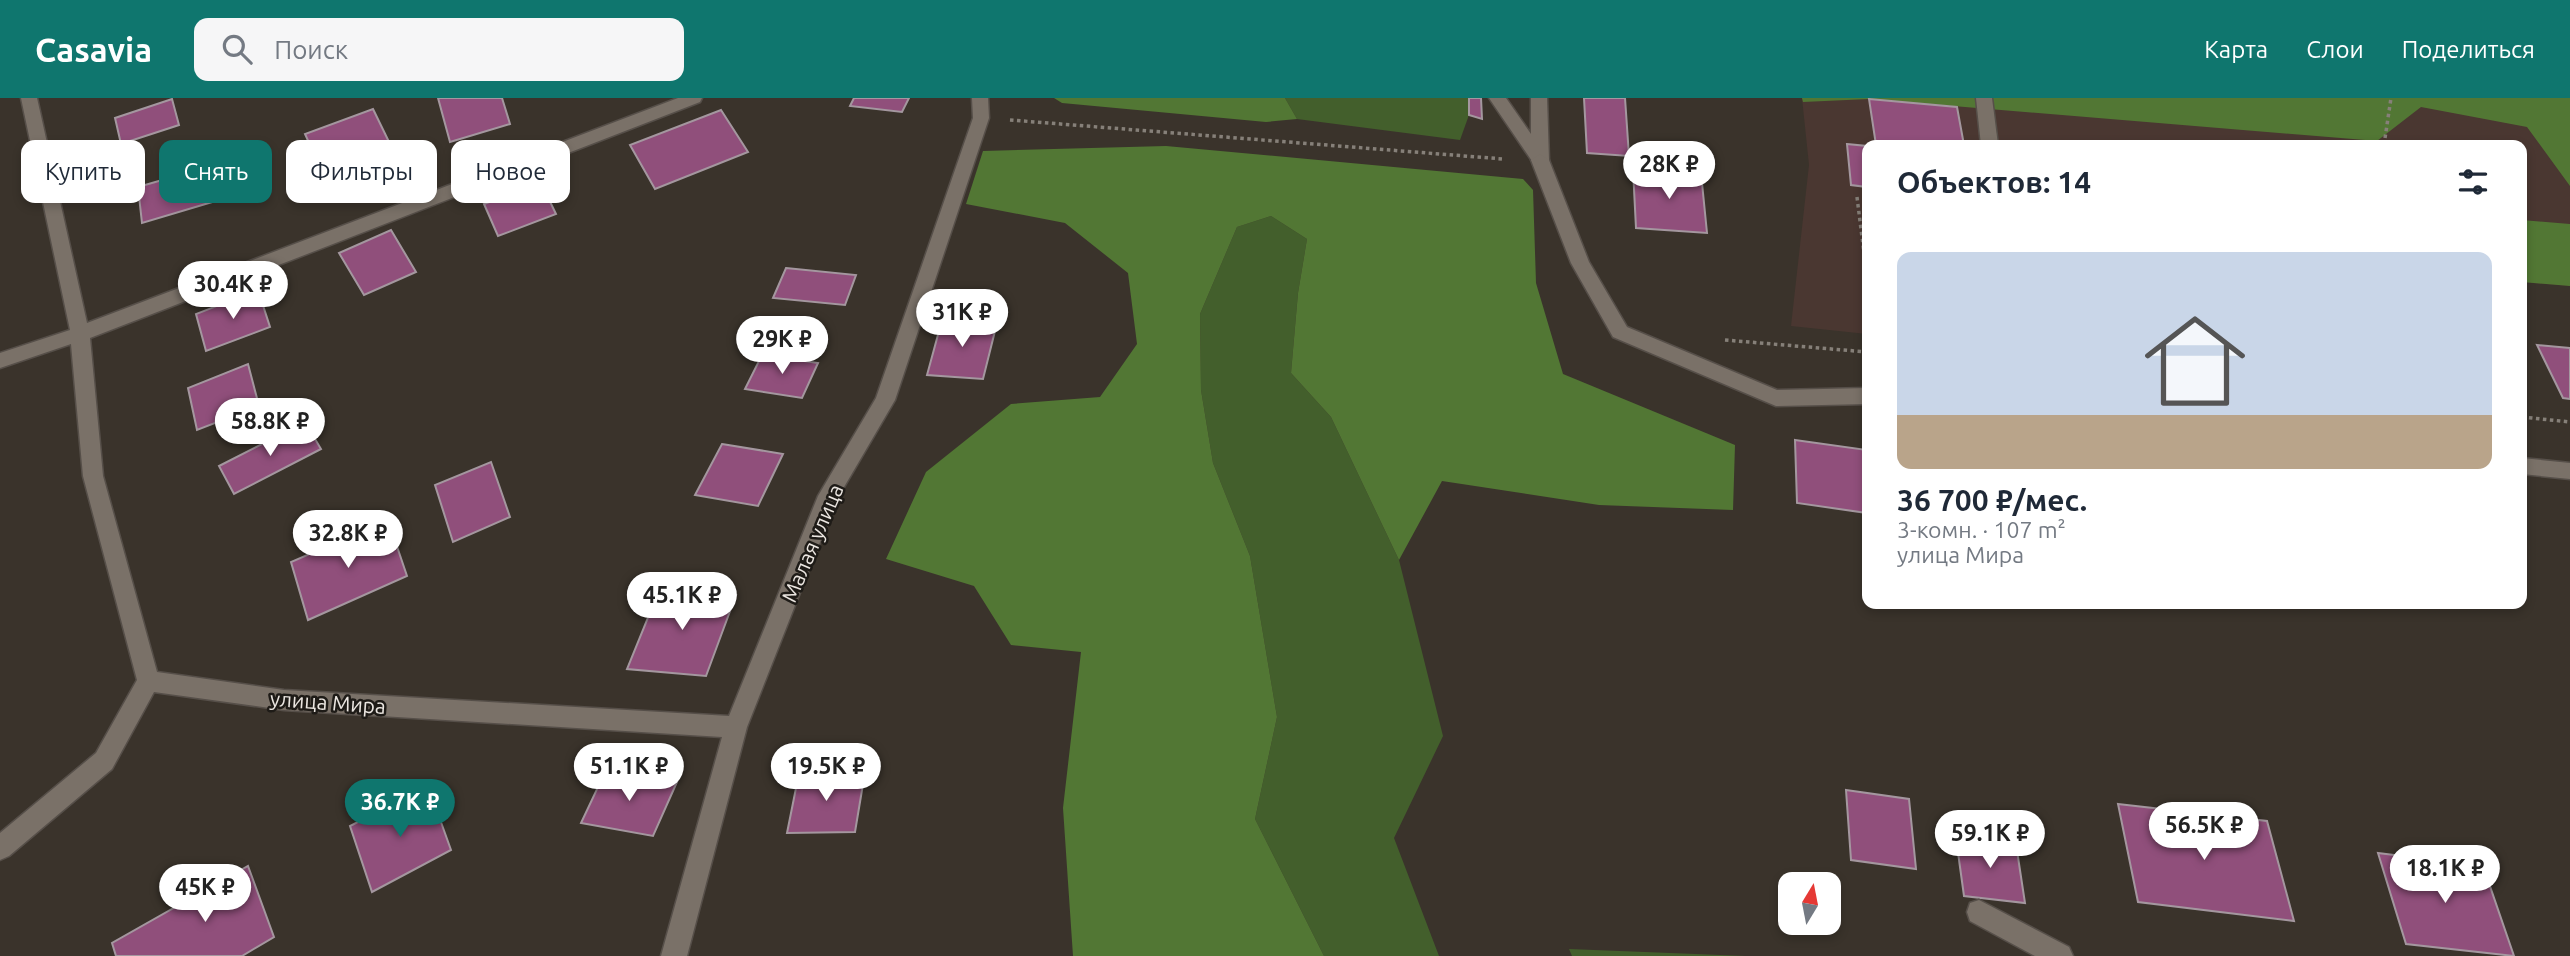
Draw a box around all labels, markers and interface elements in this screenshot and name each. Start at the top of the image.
search box [194,18,684,81]
icon: search [218,30,256,68]
text: Casavia [35,31,152,68]
text: Поиск [274,35,348,64]
text: Карта [2204,36,2268,63]
text: Слои [2306,36,2364,63]
text: Поделиться [2402,36,2535,63]
chip: Купить [21,140,145,203]
chip: Снять [159,140,272,203]
chip: Фильтры [286,140,437,203]
chip: Новое [451,140,570,203]
pin: 28K ₽ [1620,141,1718,201]
text: 28K ₽ [1639,151,1699,176]
icon: filters [2454,163,2492,201]
text: Объектов: 14 [1897,165,2091,199]
pin: 30.4K ₽ [168,262,298,321]
text: 30.4K ₽ [194,271,272,296]
pin: 31K ₽ [913,289,1011,349]
icon: home [2132,298,2258,424]
text: 31K ₽ [932,299,992,324]
pin: 29K ₽ [733,316,831,376]
text: 29K ₽ [752,326,812,351]
pin: 58.8K ₽ [205,398,335,458]
text: 58.8K ₽ [231,408,309,433]
street label: Малая улица [776,480,848,606]
text: 36 700 ₽/мес. [1897,483,2087,517]
pin: 32.8K ₽ [283,510,413,570]
text: 3-комн. · 107 m² [1897,517,2066,542]
text: 32.8K ₽ [309,520,387,545]
text: улица Мира [1897,542,2024,567]
pin: 45.1K ₽ [617,573,747,632]
text: 45.1K ₽ [643,582,721,607]
street label: улица Мира [269,686,387,718]
pin: 51.1K ₽ [564,744,694,803]
pin: 19.5K ₽ [761,744,891,803]
text: 51.1K ₽ [590,753,668,778]
text: 19.5K ₽ [787,753,865,778]
pin: 36.7K ₽ [335,780,465,839]
text: 36.7K ₽ [361,789,439,814]
pin: 56.5K ₽ [2139,802,2269,862]
pin: 59.1K ₽ [1925,810,2055,870]
text: 56.5K ₽ [2165,812,2243,837]
text: 59.1K ₽ [1951,820,2029,845]
pin: 18.1K ₽ [2380,846,2510,905]
text: 18.1K ₽ [2406,855,2484,880]
pin: 45K ₽ [156,864,254,924]
north arrow [1778,872,1841,934]
map controls [1778,872,1841,935]
text: 45K ₽ [175,874,235,899]

